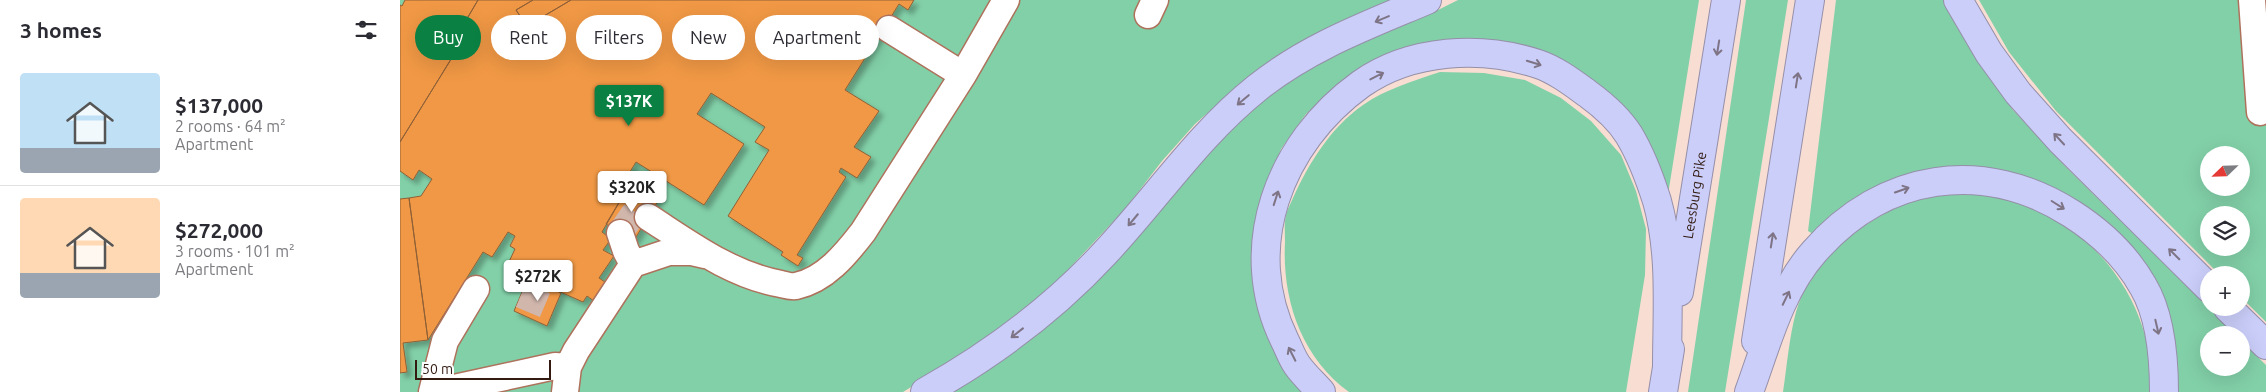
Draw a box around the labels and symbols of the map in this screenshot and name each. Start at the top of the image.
one-way arrow [1375,14,1390,24]
one-way arrow [1713,40,1723,56]
one-way arrow [1526,59,1542,69]
one-way arrow [1369,71,1384,80]
one-way arrow [1793,72,1803,88]
pin: $137K [594,84,664,127]
one-way arrow [1236,95,1249,106]
one-way arrow [2053,133,2065,145]
north arrow [2200,146,2250,196]
street label: Leesburg Pike [1680,151,1709,240]
pin: $320K [597,170,667,213]
one-way arrow [1893,185,1909,195]
one-way arrow [1271,190,1281,206]
one-way arrow [2051,200,2065,211]
one-way arrow [1127,213,1139,226]
one-way arrow [1767,233,1777,249]
one-way arrow [2168,248,2180,260]
pin: $272K [503,260,573,302]
one-way arrow [1782,291,1791,306]
one-way arrow [2153,319,2162,335]
one-way arrow [1011,327,1024,338]
one-way arrow [1287,347,1296,362]
scale bar [415,357,551,380]

